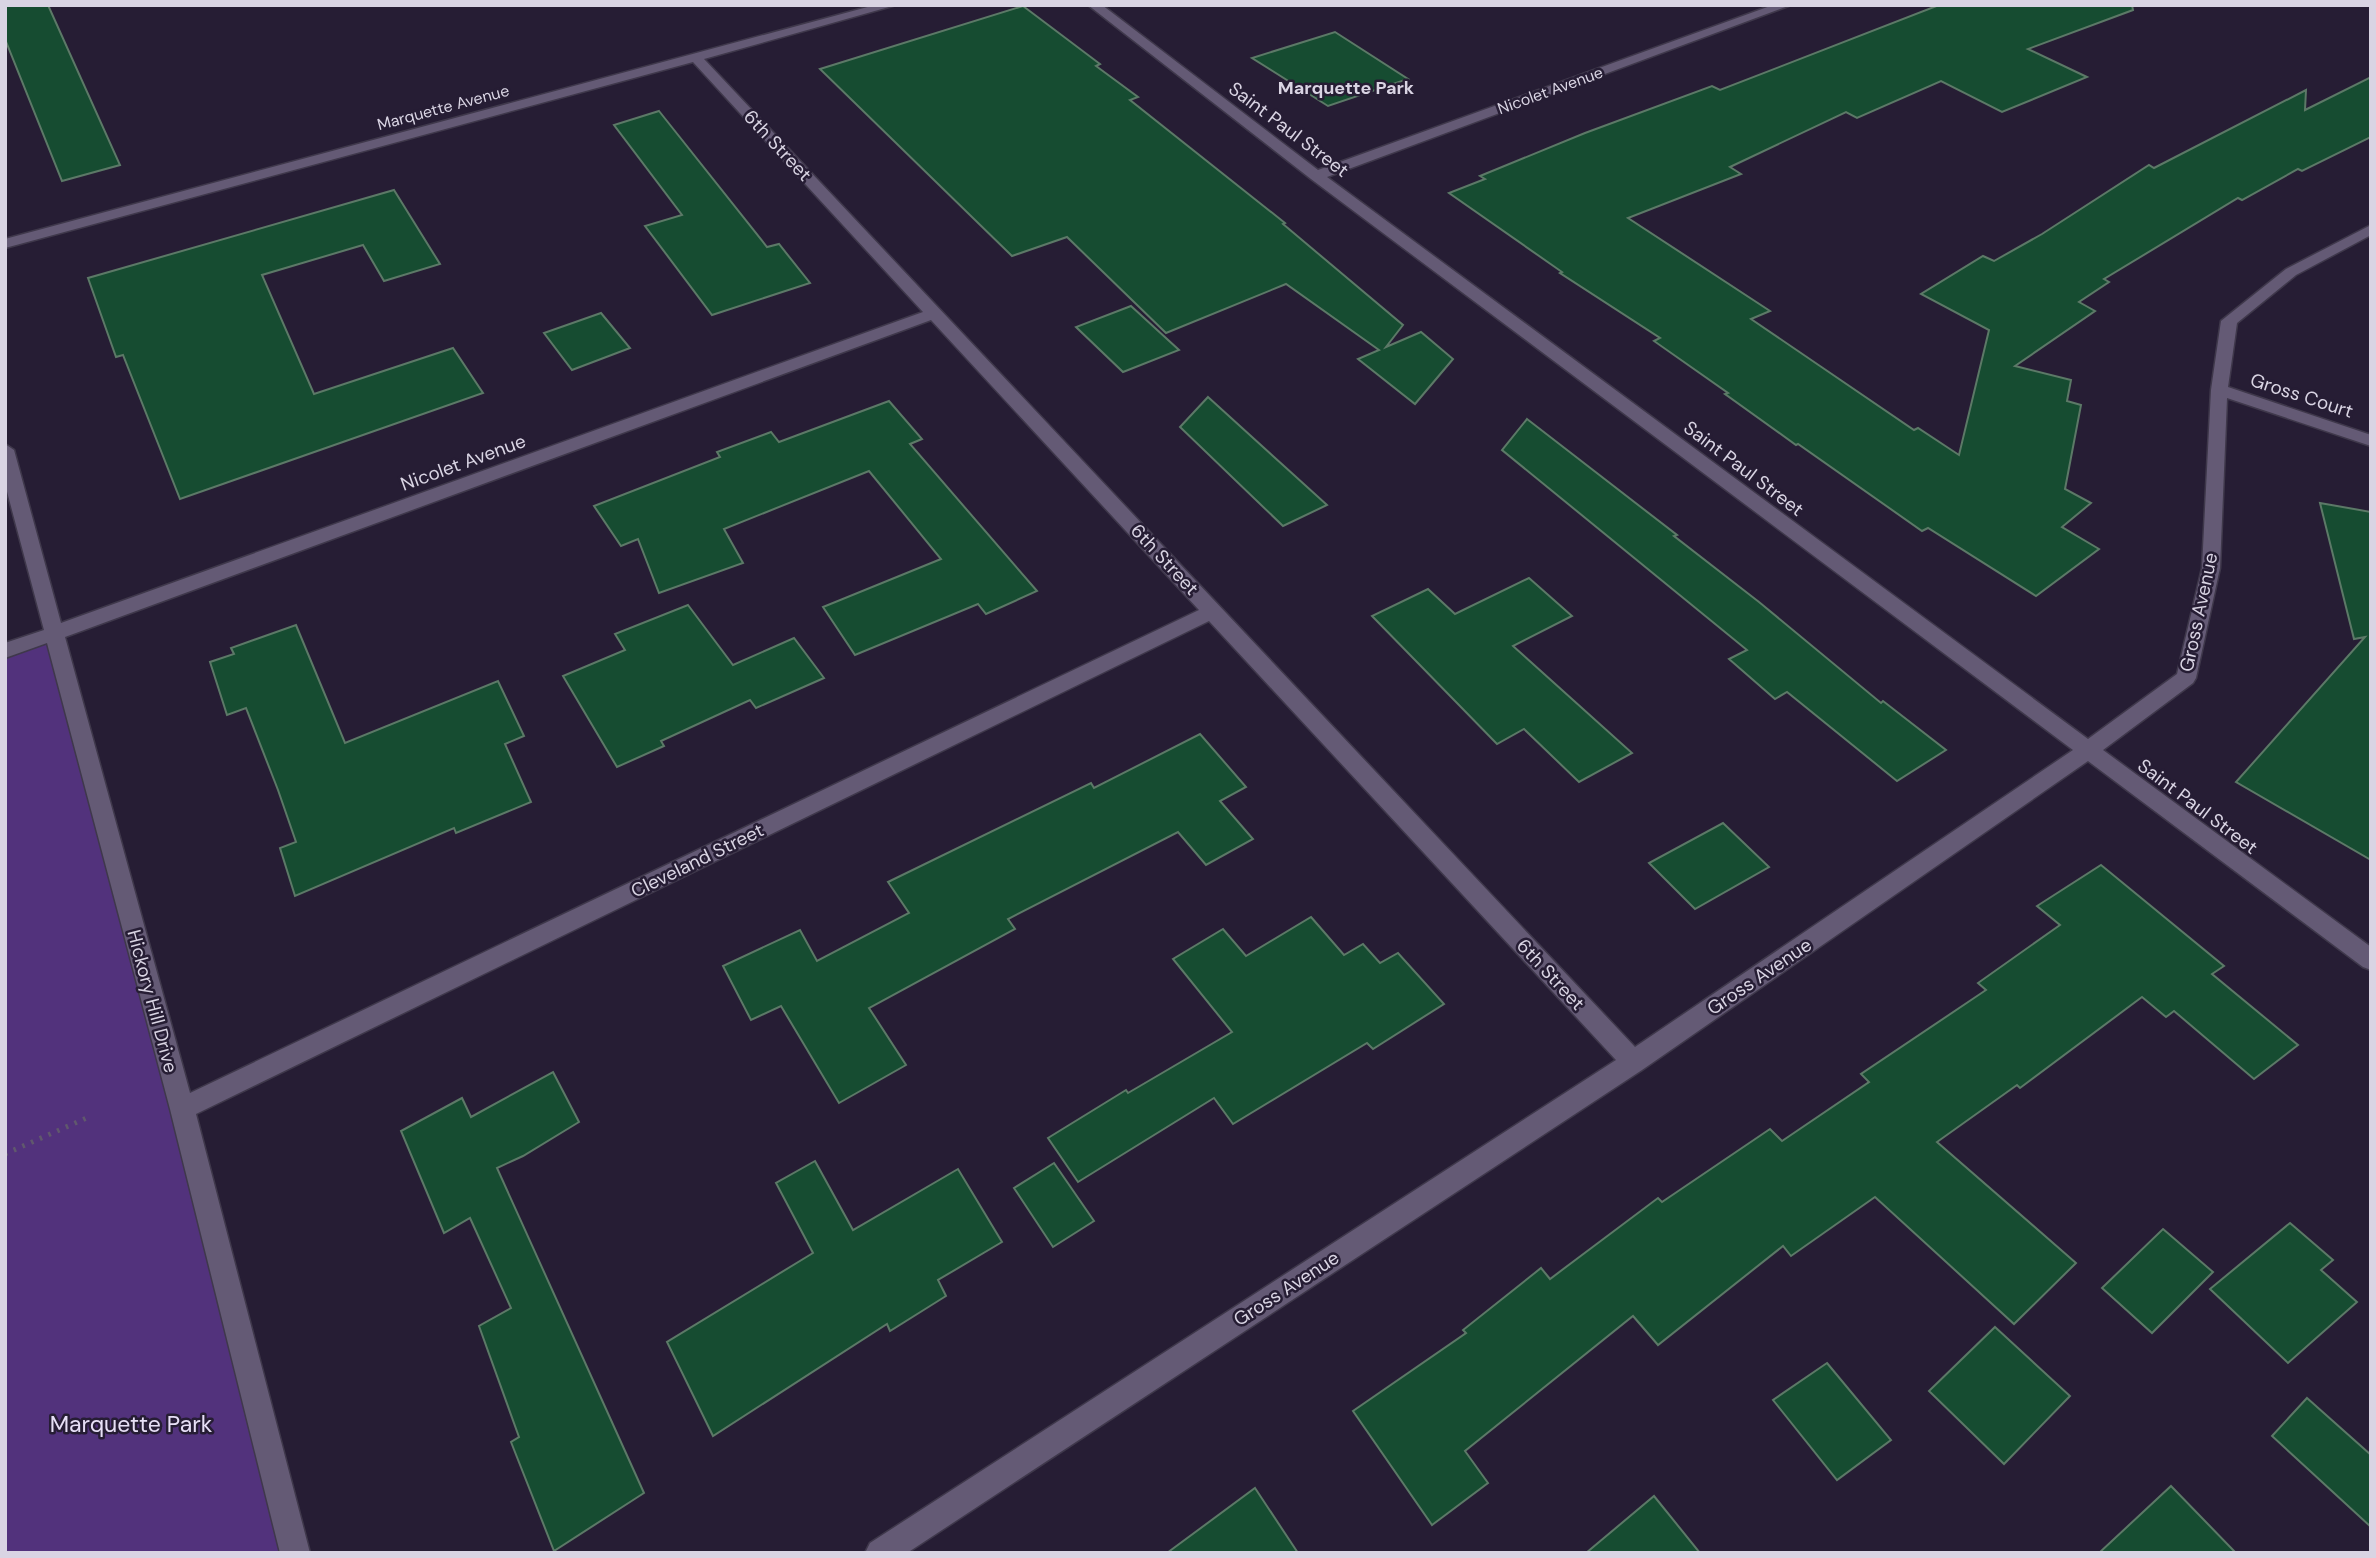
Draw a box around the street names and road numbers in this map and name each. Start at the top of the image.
street label: Nicolet Avenue [1495,62,1606,119]
street label: Saint Paul Street [1224,76,1354,183]
street label: Marquette Avenue [375,80,511,135]
street label: 6th Street [738,104,817,186]
street label: Gross Court [2247,367,2356,424]
street label: Saint Paul Street [1679,415,1809,522]
street label: Nicolet Avenue [397,428,529,497]
street label: 6th Street [1125,518,1204,600]
street label: Gross Avenue [2174,550,2223,674]
street label: Saint Paul Street [2133,753,2263,860]
street label: Cleveland Street [627,817,768,903]
street label: Hickory Hill Drive [121,927,184,1075]
street label: Gross Avenue [1702,932,1816,1021]
street label: 6th Street [1511,933,1590,1015]
street label: Gross Avenue [1229,1245,1344,1332]

